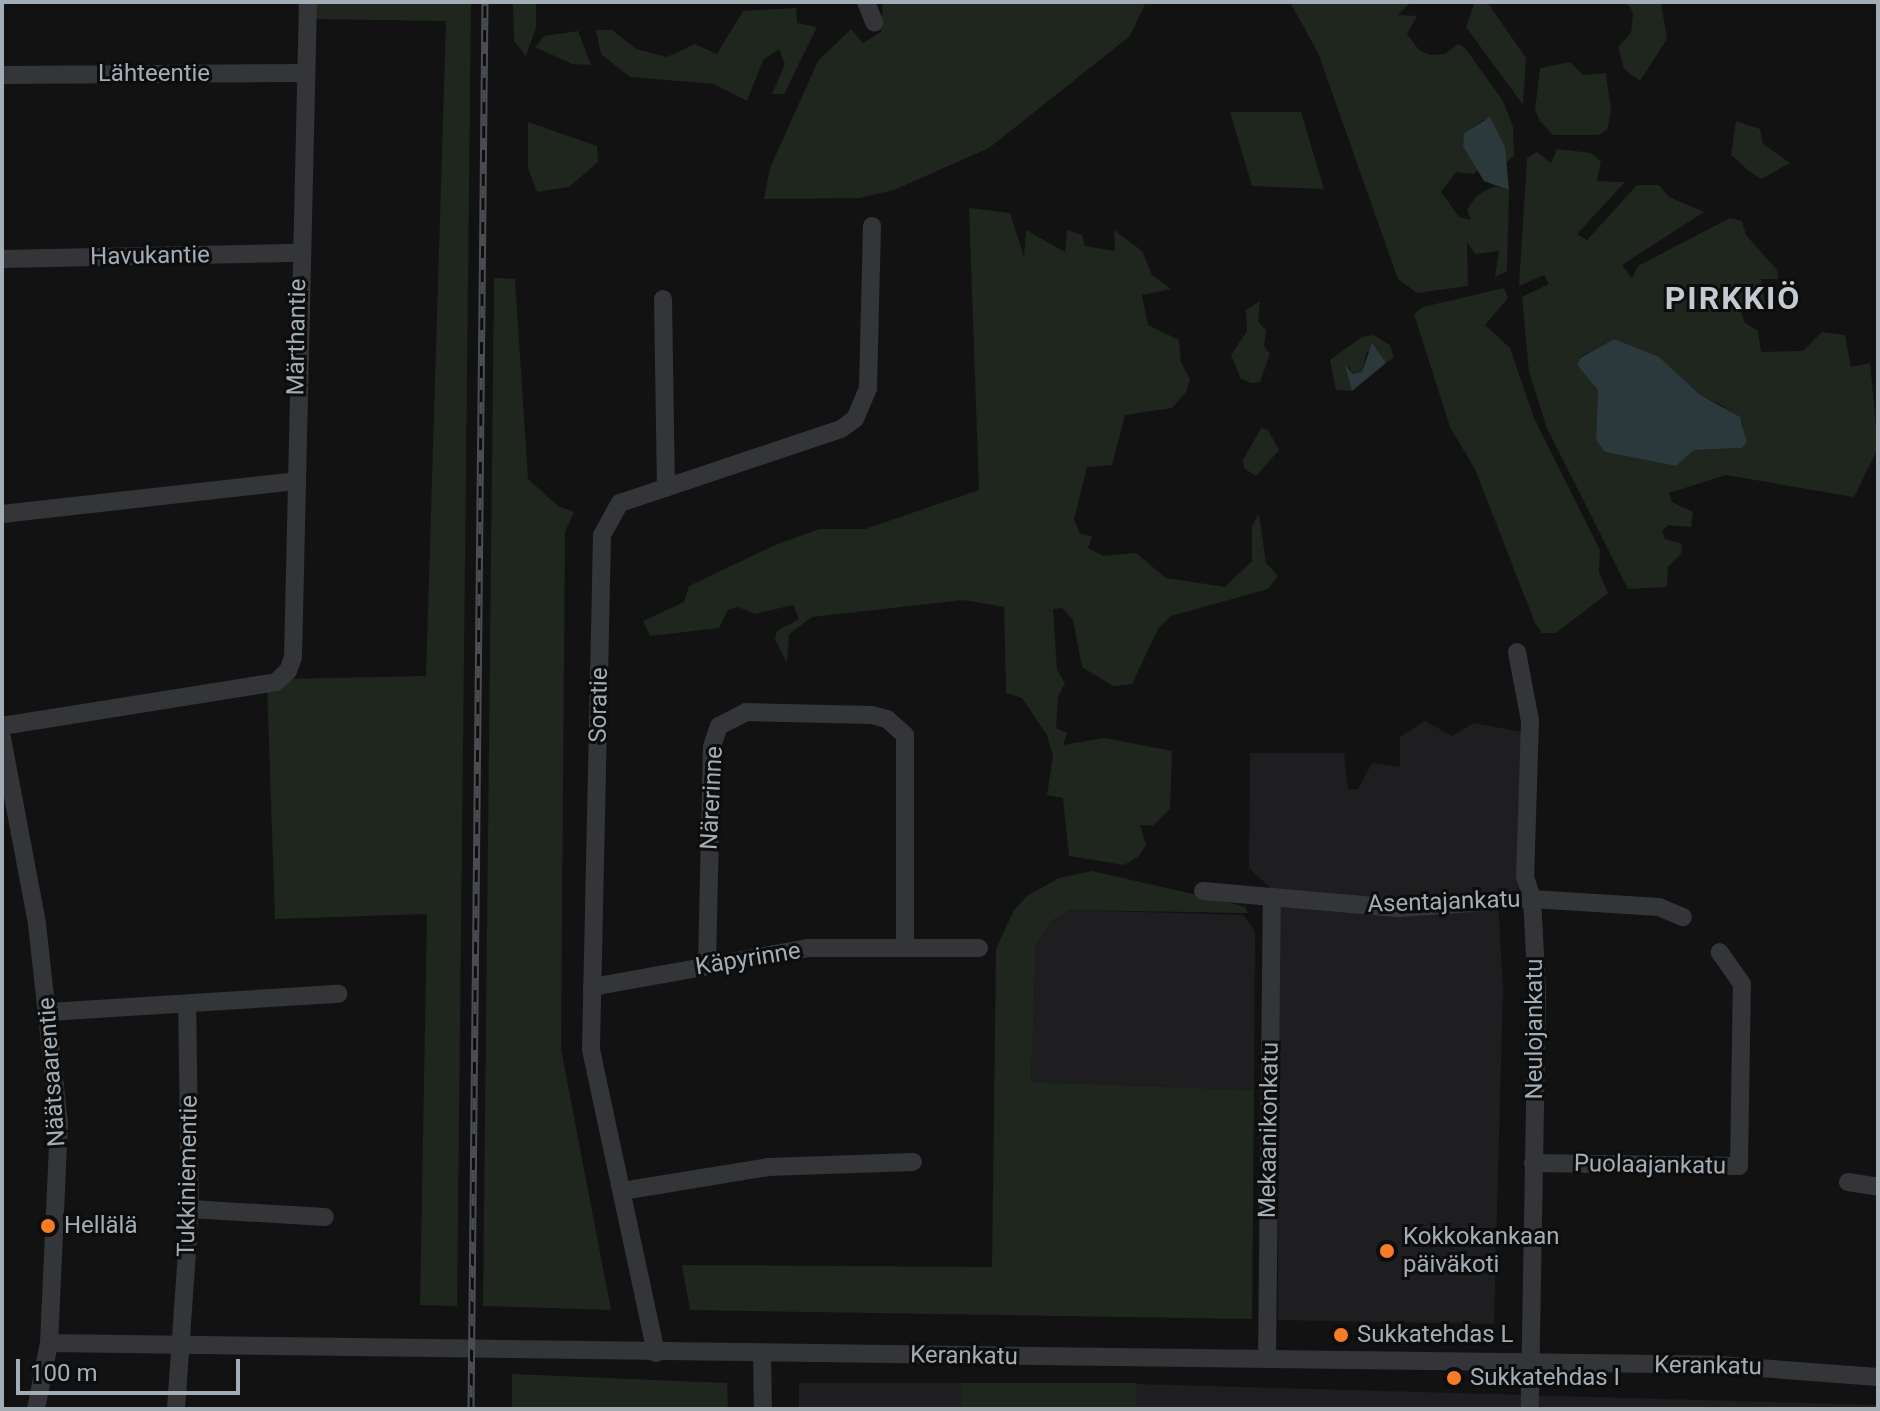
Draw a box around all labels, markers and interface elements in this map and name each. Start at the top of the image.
street label: Lähteentie [98,60,210,88]
street label: Havukantie [90,241,210,271]
street label: Märthantie [282,278,312,396]
district label: PIRKKIÖ [1665,279,1801,317]
street label: Soratie [584,667,614,743]
street label: Närerinne [695,745,729,851]
street label: Asentajankatu [1367,885,1521,919]
street label: Käpyrinne [693,936,803,982]
street label: Neulojankatu [1521,959,1549,1099]
street label: Näätsaarentie [32,996,72,1148]
street label: Mekaanikonkatu [1253,1042,1285,1218]
street label: Tukkiniementie [172,1095,204,1257]
street label: Puolaajankatu [1574,1149,1726,1181]
place label: Hellälä [64,1212,137,1240]
marker: Hellälä [39,1217,57,1235]
place label: Kokkokankaan päiväkoti [1403,1223,1559,1279]
marker: Kokkokankaan päiväkoti [1378,1242,1396,1260]
place label: Sukkatehdas L [1357,1321,1514,1349]
marker: Sukkatehdas L [1332,1326,1350,1344]
street label: Kerankatu [910,1341,1018,1371]
scale bar [20,1343,244,1393]
street label: Kerankatu [1654,1351,1762,1381]
text: 100 m [30,1359,97,1387]
place label: Sukkatehdas I [1470,1364,1620,1392]
marker: Sukkatehdas I [1445,1369,1463,1387]

